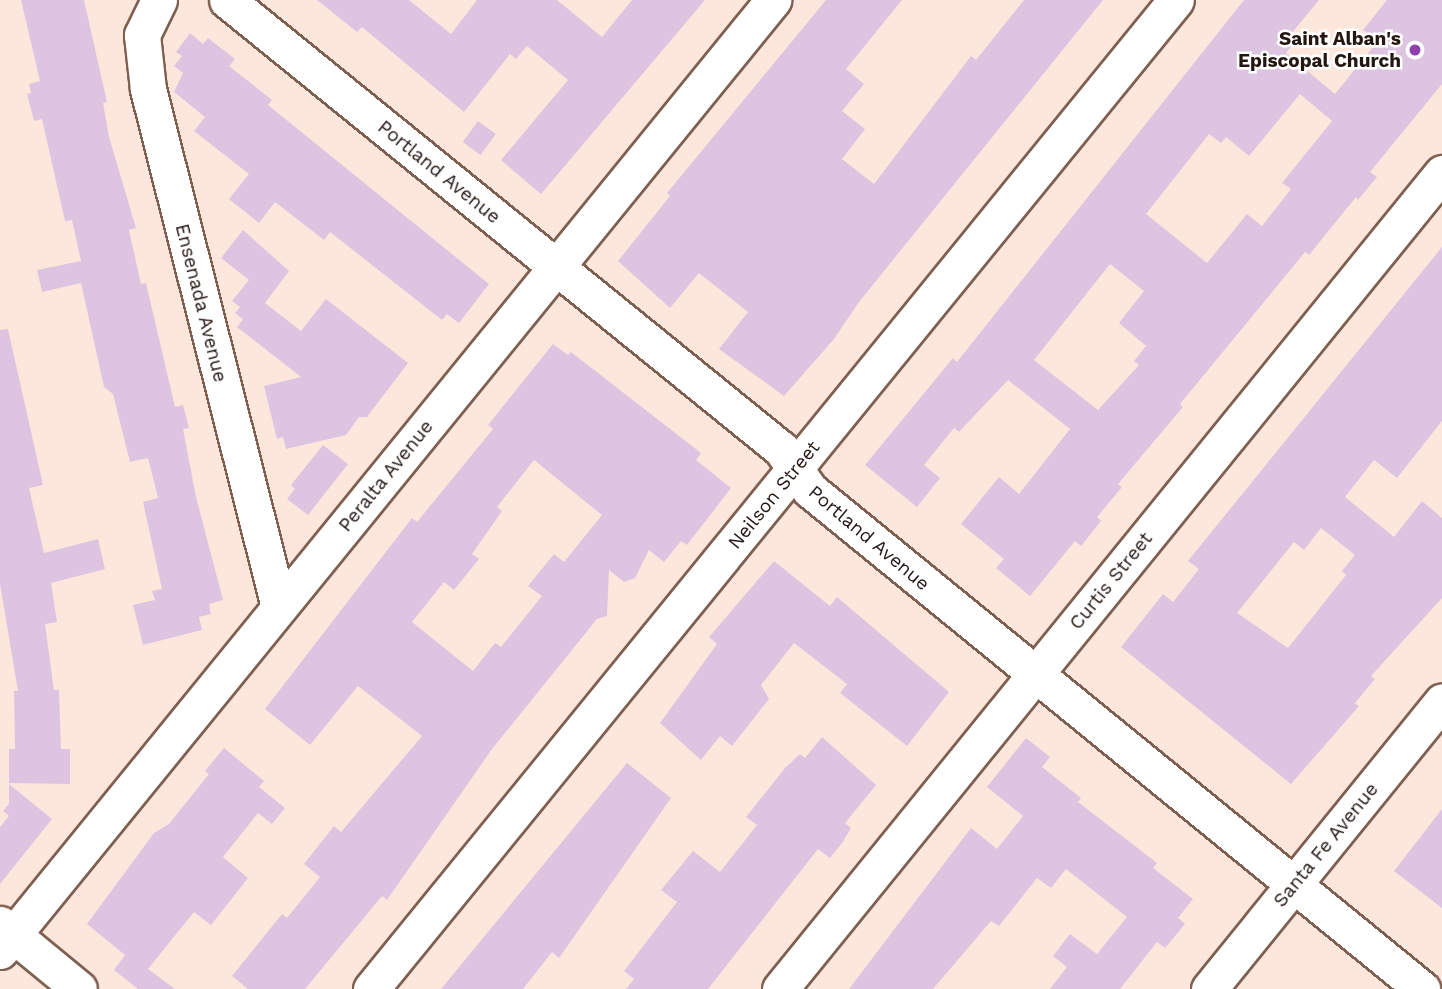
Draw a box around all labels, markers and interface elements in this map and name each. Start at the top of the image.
place label: Saint Alban's Episcopal Church [1238,28,1401,72]
marker: Saint Alban's Episcopal Church [1407,42,1423,58]
street label: Portland Avenue [373,115,505,229]
street label: Ensenada Avenue [170,221,232,385]
street label: Peralta Avenue [334,415,438,537]
street label: Neilson Street [723,436,825,554]
street label: Portland Avenue [803,480,935,596]
street label: Curtis Street [1065,528,1157,634]
street label: Santa Fe Avenue [1268,778,1384,912]

